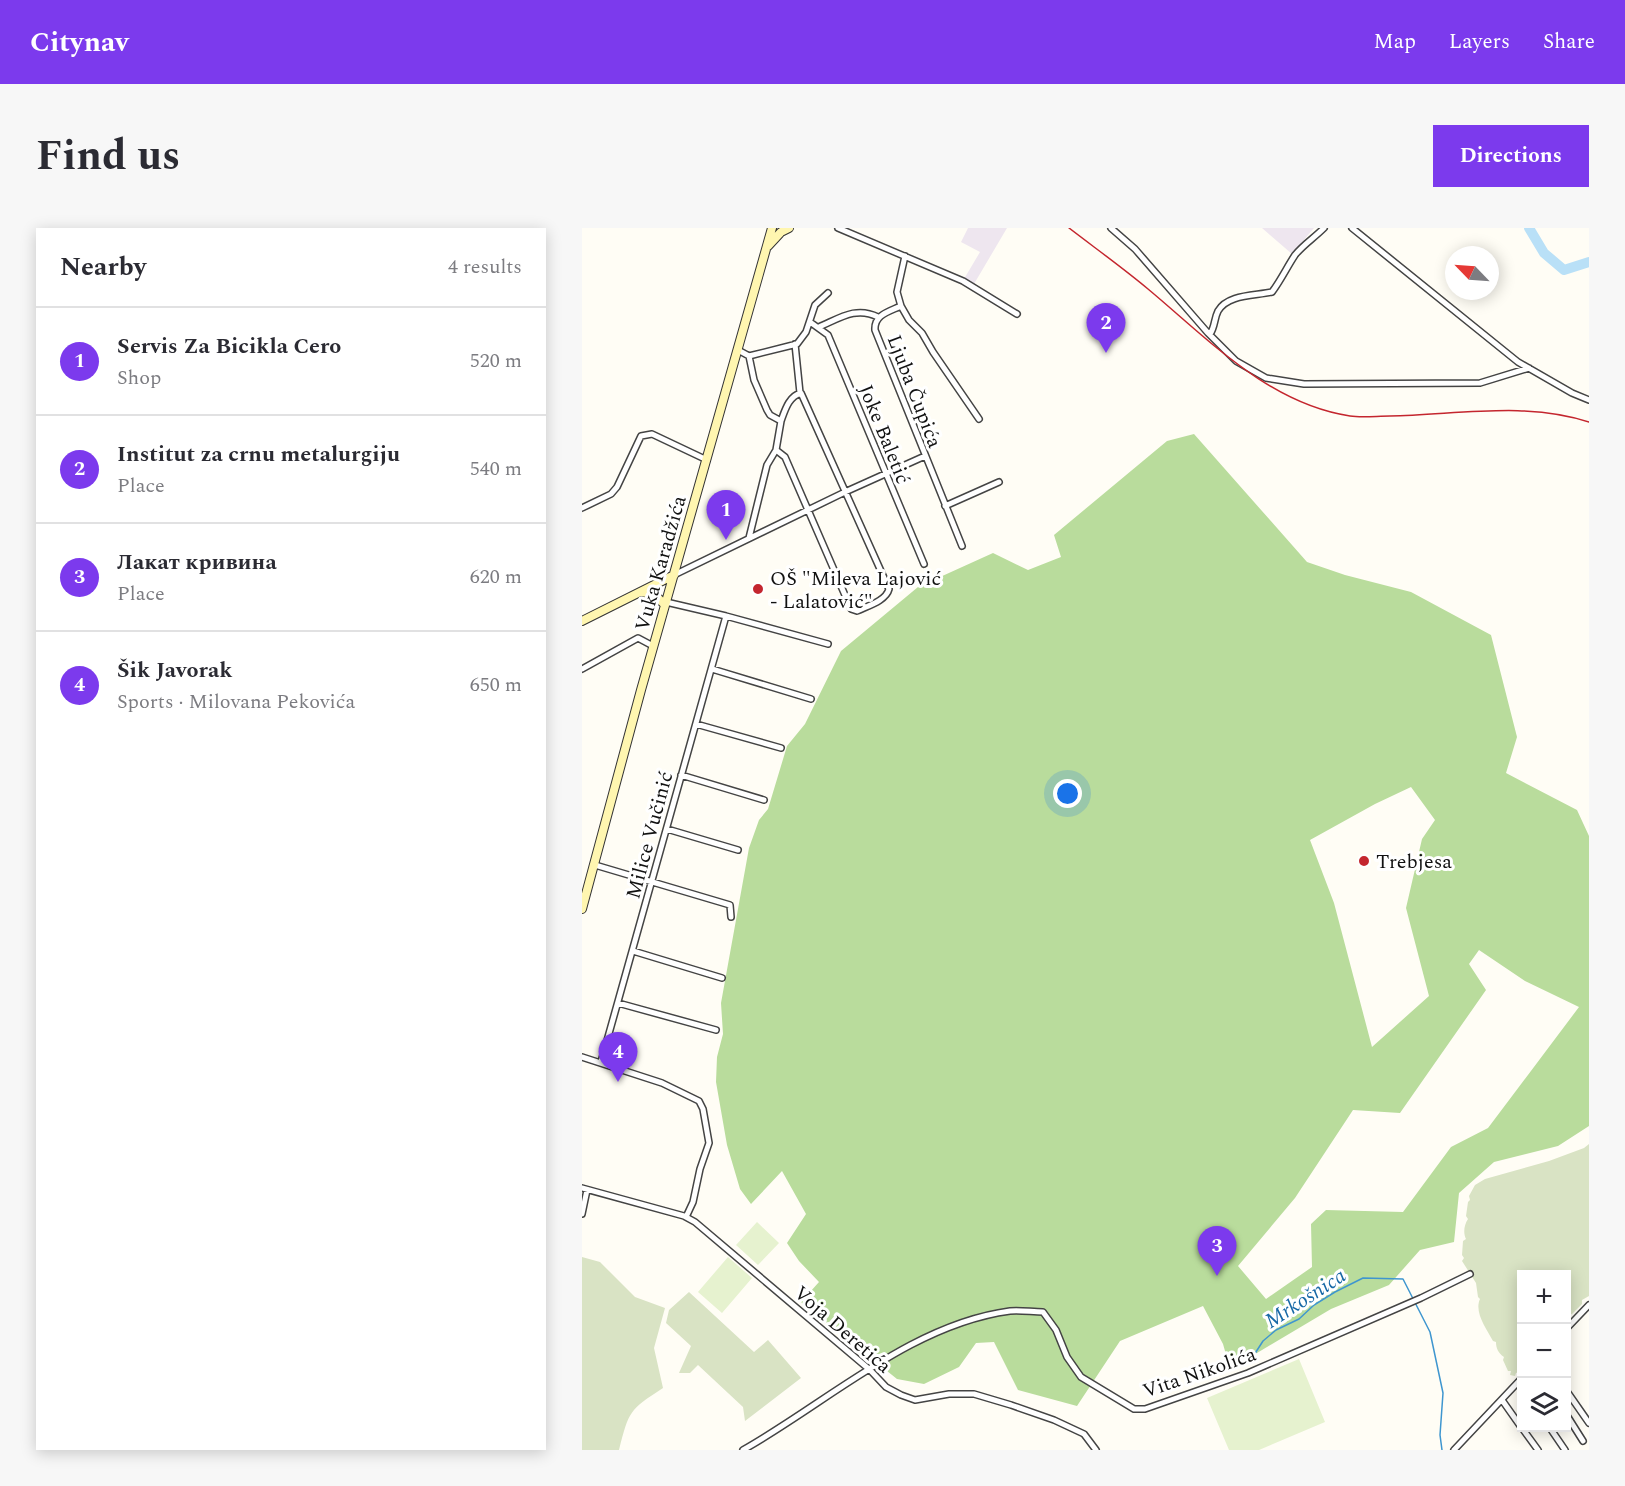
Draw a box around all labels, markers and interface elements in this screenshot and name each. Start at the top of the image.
text: Citynav [30,21,129,64]
text: Map [1374,26,1416,58]
text: Layers [1449,26,1510,58]
text: Share [1543,26,1595,58]
text: Find us [36,125,180,188]
button: Directions [1433,125,1589,187]
north arrow [1445,246,1499,300]
text: Nearby [60,247,146,287]
text: 4 results [448,252,522,282]
pin: 2 [1086,304,1126,353]
text: Servis Za Bicikla Cero [117,330,341,363]
street label: Ljuba Čupića [879,330,949,452]
text: 1 [74,346,85,376]
text: 520 m [470,346,522,376]
text: Shop [117,363,161,393]
street label: Joke Baletić [851,380,918,489]
text: Institut za crnu metalurgiju [117,438,400,471]
text: 2 [74,454,85,484]
text: 540 m [470,454,522,484]
text: Place [117,471,165,501]
pin: 1 [706,490,746,540]
street label: Vuka Karadžića [627,492,695,634]
text: Лакат кривина [117,546,277,579]
text: 3 [74,562,85,592]
text: 620 m [470,562,522,592]
place label: OŠ "Mileva Lajović - Lalatović" [770,564,941,617]
text: Place [117,579,165,609]
marker: OŠ "Mileva Lajović - Lalatović" [751,582,765,596]
text: Šik Javorak [117,654,233,687]
text: 4 [74,670,85,700]
text: 650 m [470,670,522,700]
text: Sports · Milovana Pekovića [117,687,355,717]
street label: Milice Vučinić [619,768,681,902]
your location [1053,779,1082,808]
place label: Trebjesa [1376,847,1452,877]
marker: Trebjesa [1357,854,1371,868]
pin: 4 [598,1032,638,1082]
pin: 3 [1198,1226,1236,1276]
water label: Mrkošnica [1258,1260,1353,1337]
map controls [1517,1270,1571,1432]
button: + [1517,1270,1571,1324]
street label: Voja Deretića [787,1279,898,1381]
button: − [1517,1324,1571,1378]
street label: Vita Nikolića [1139,1339,1260,1406]
button: layers [1517,1378,1571,1432]

